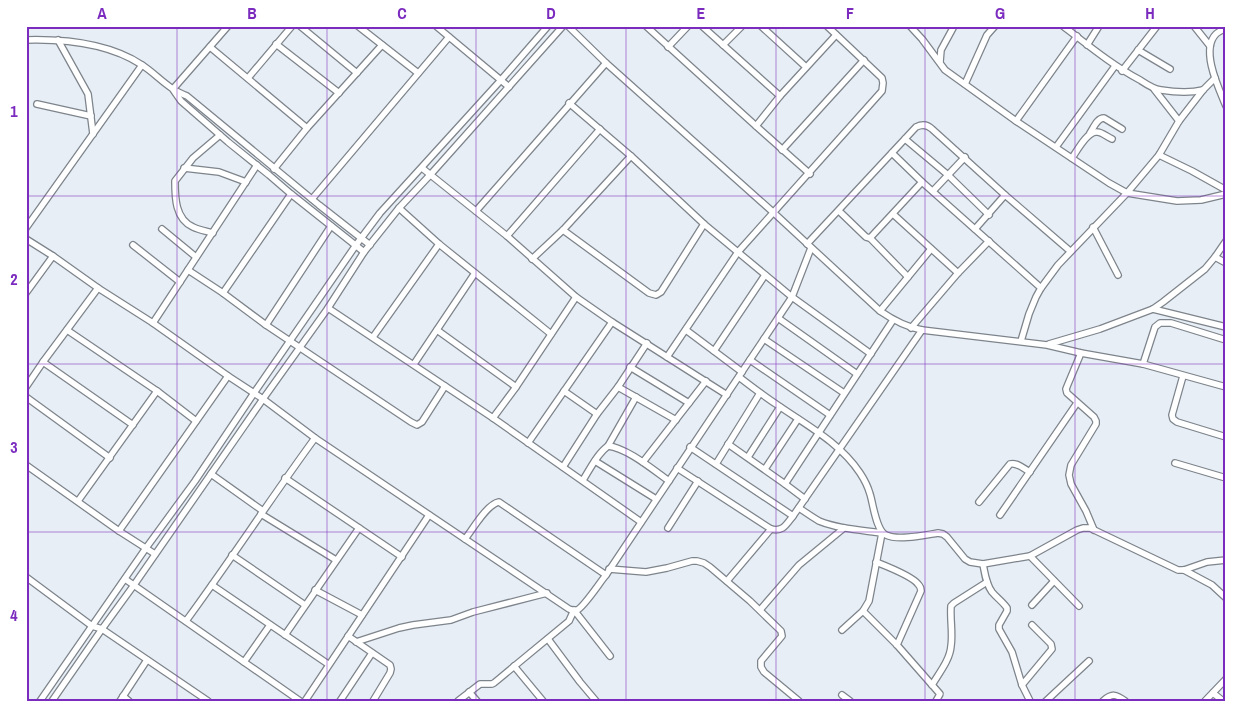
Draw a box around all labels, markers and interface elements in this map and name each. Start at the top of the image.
text: A [97,2,107,24]
text: B [247,2,257,24]
text: C [397,2,407,24]
text: D [546,2,556,24]
text: E [697,2,706,24]
text: F [846,2,854,24]
text: G [995,2,1005,24]
text: H [1145,2,1155,24]
text: 1 [10,100,18,122]
text: 2 [10,268,18,290]
text: 3 [10,436,18,458]
text: 4 [10,604,18,626]

